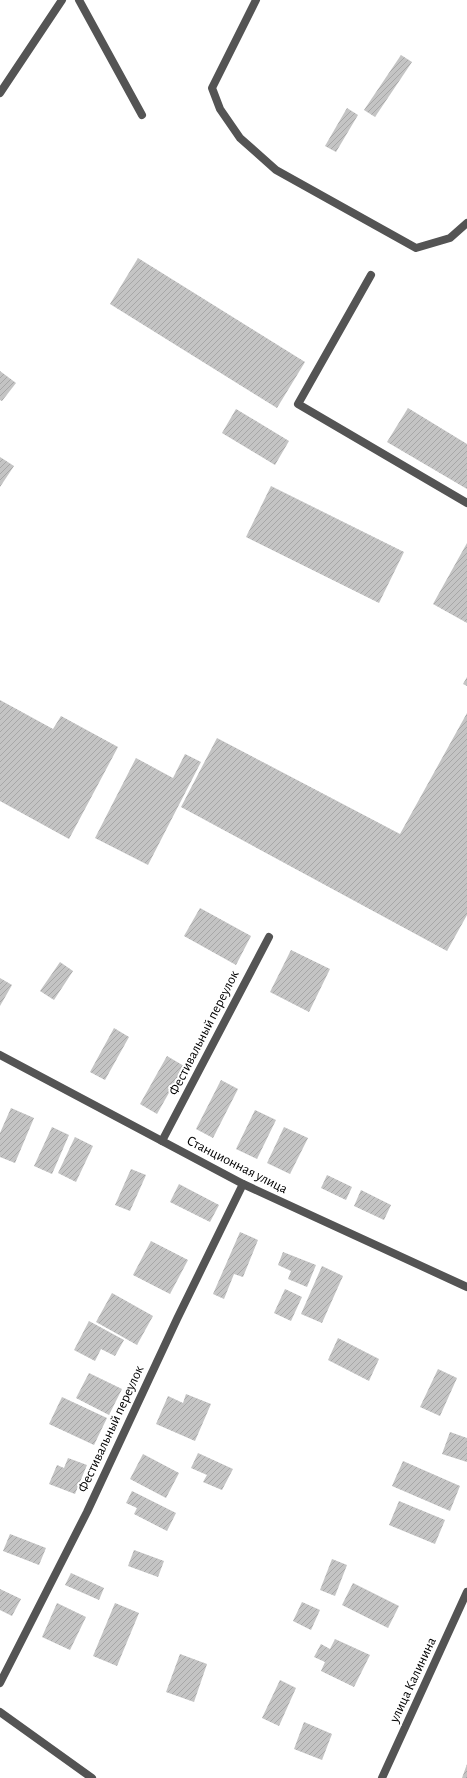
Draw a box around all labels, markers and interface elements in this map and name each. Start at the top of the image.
street label: Фестивальный переулок [166,968,242,1098]
street label: Станционная улица [184,1134,290,1197]
street label: Фестивальный переулок [75,1363,147,1495]
street label: улица Калинина [387,1635,439,1726]

